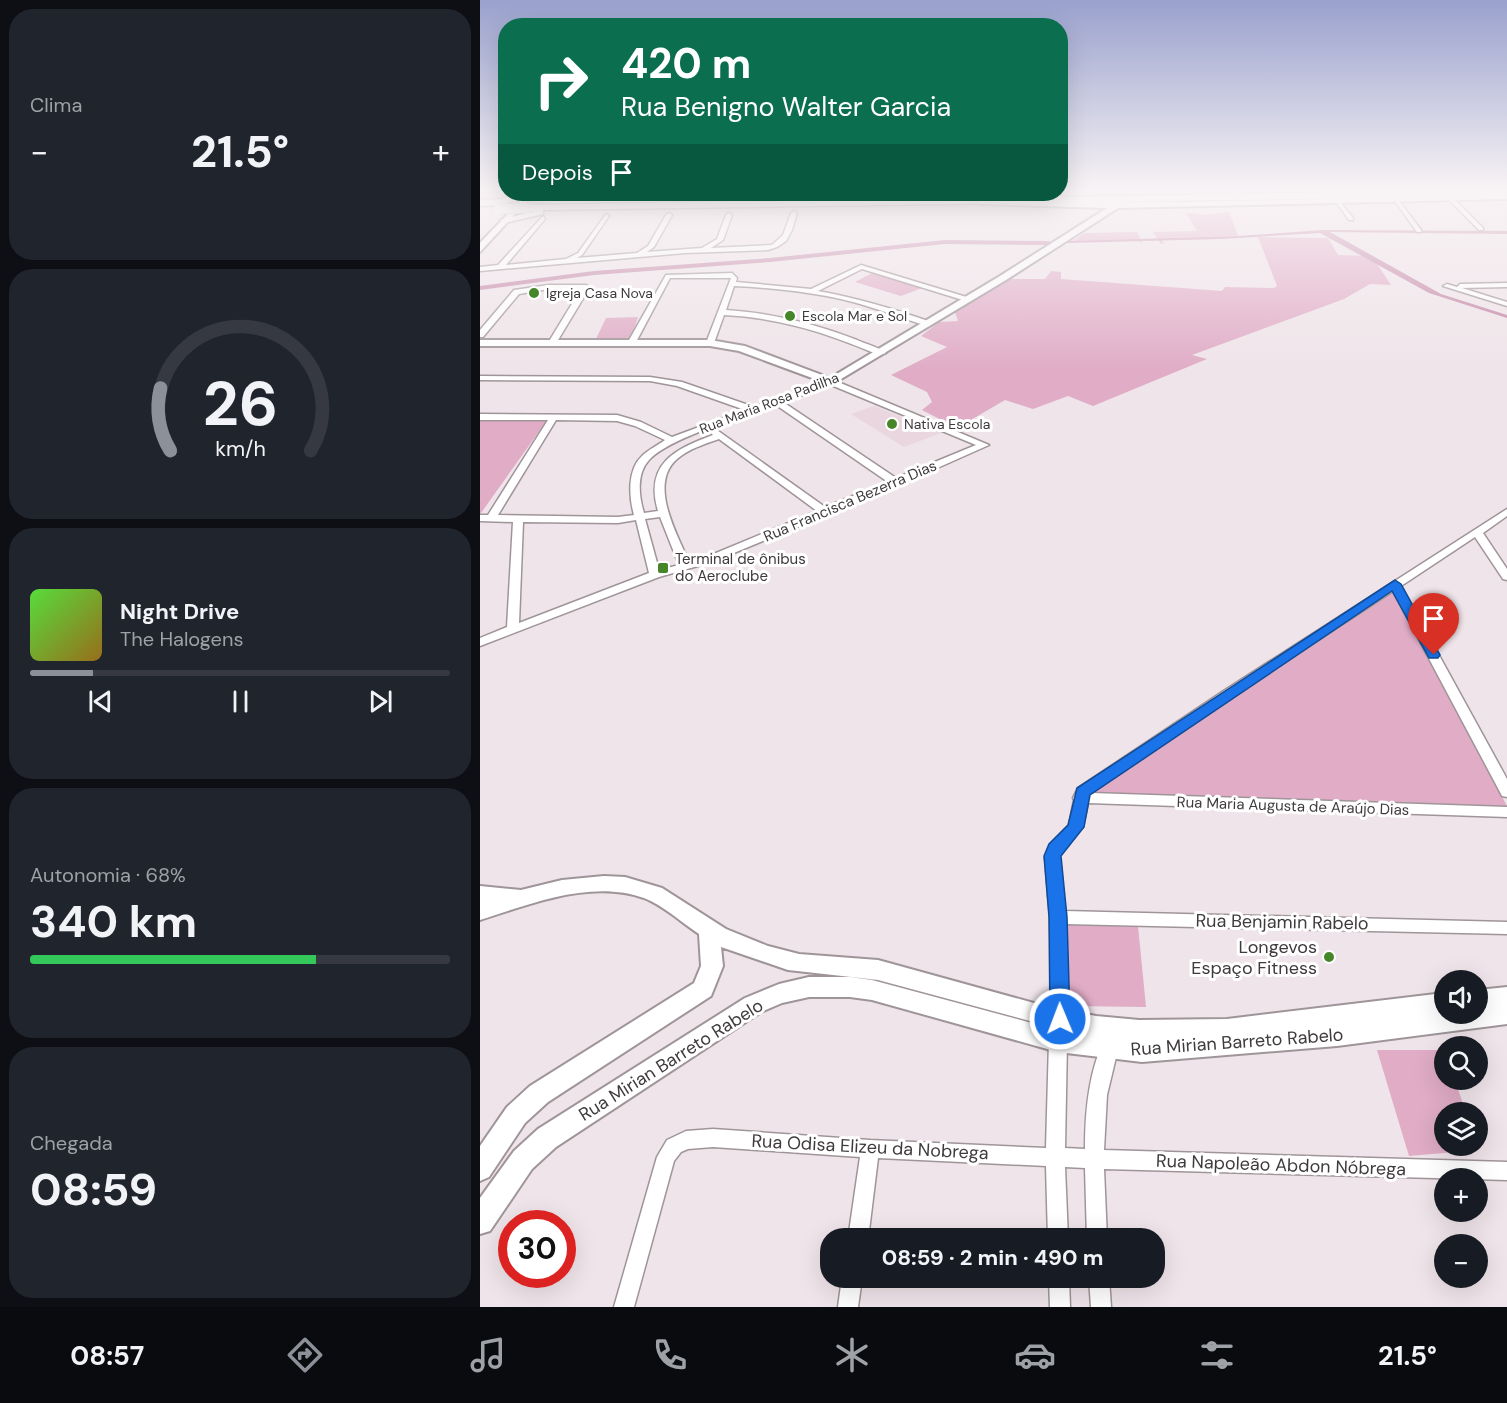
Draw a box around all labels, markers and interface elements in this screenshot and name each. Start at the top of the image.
text: 420 m [621,36,751,91]
icon: right [522,42,600,120]
text: Rua Benigno Walter Garcia [621,89,951,124]
text: Clima [30,92,82,118]
text: 21.5° [191,122,289,181]
text: − [30,130,48,173]
text: + [432,130,450,173]
icon: arrive [605,156,638,189]
text: Depois [522,158,593,187]
place label: Igreja Casa Nova [546,284,653,302]
marker: Igreja Casa Nova [527,286,541,300]
place label: Escola Mar e Sol [802,307,907,325]
marker: Escola Mar e Sol [783,309,797,323]
text: 26 [202,363,278,444]
street label: Rua Maria Rosa Padilha [697,368,841,438]
place label: Nativa Escola [904,415,990,433]
marker: Nativa Escola [885,417,899,431]
text: km/h [215,435,265,463]
street label: Rua Francisca Bezerra Dias [760,455,940,547]
place label: Terminal de ônibus do Aeroclube [675,549,806,586]
marker: Terminal de ônibus do Aeroclube [656,561,670,575]
pin [1408,593,1459,655]
text: Night Drive [120,597,239,626]
icon: arrive [1417,602,1450,635]
text: The Halogens [120,626,243,652]
icon: previous [84,685,117,718]
icon: pause [224,685,257,718]
icon: next [364,685,397,718]
street label: Rua Maria Augusta de Araújo Dias [1176,792,1410,820]
text: Autonomia · 68% [30,862,186,888]
text: 340 km [30,892,197,951]
street label: Rua Benjamin Rabelo [1195,908,1369,936]
place label: Longevos Espaço Fitness [1191,935,1317,980]
marker: Longevos Espaço Fitness [1322,950,1336,964]
map controls [1434,970,1488,1288]
button: sound [1434,970,1488,1024]
position arrow [1028,987,1092,1051]
street label: Rua Mirian Barreto Rabelo [574,993,768,1127]
street label: Rua Mirian Barreto Rabelo [1130,1023,1344,1061]
button: search [1434,1036,1488,1090]
button: layers [1434,1102,1488,1156]
street label: Rua Odisa Elizeu da Nobrega [751,1129,989,1165]
text: Chegada [30,1130,113,1156]
street label: Rua Napoleão Abdon Nóbrega [1156,1149,1406,1181]
text: 08:59 [30,1160,157,1219]
button: + [1434,1168,1488,1222]
speed limit sign: 30 [498,1210,576,1288]
button: − [1434,1234,1488,1288]
text: 08:59 · 2 min · 490 m [882,1243,1103,1272]
icon: directions [284,1334,326,1376]
icon: music [467,1334,509,1376]
icon: phone [649,1334,691,1376]
icon: climate [831,1334,873,1376]
icon: car [1014,1334,1056,1376]
icon: filters [1196,1334,1238,1376]
text: 08:57 [70,1338,144,1373]
text: 21.5° [1378,1338,1437,1373]

